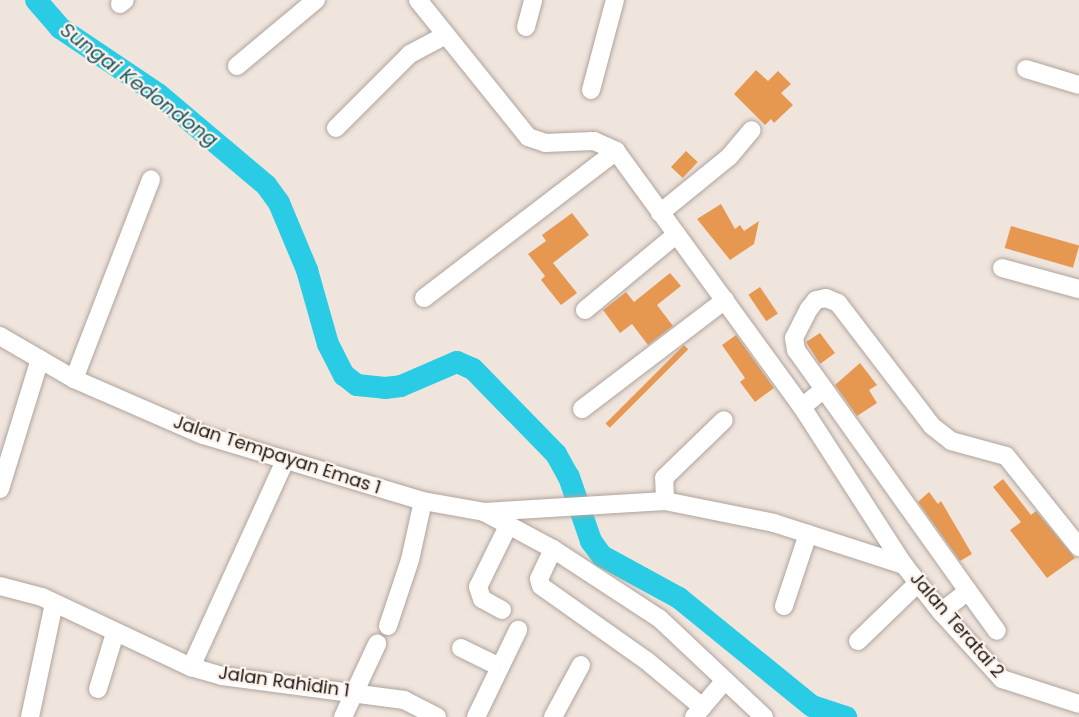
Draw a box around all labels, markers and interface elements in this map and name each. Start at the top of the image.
water label: Sungai Kedondong [55,18,223,152]
street label: Jalan Tempayan Emas 1 [171,411,383,499]
street label: Jalan Teratai 2 [905,568,1009,682]
street label: Jalan Rahidin 1 [217,662,351,702]

